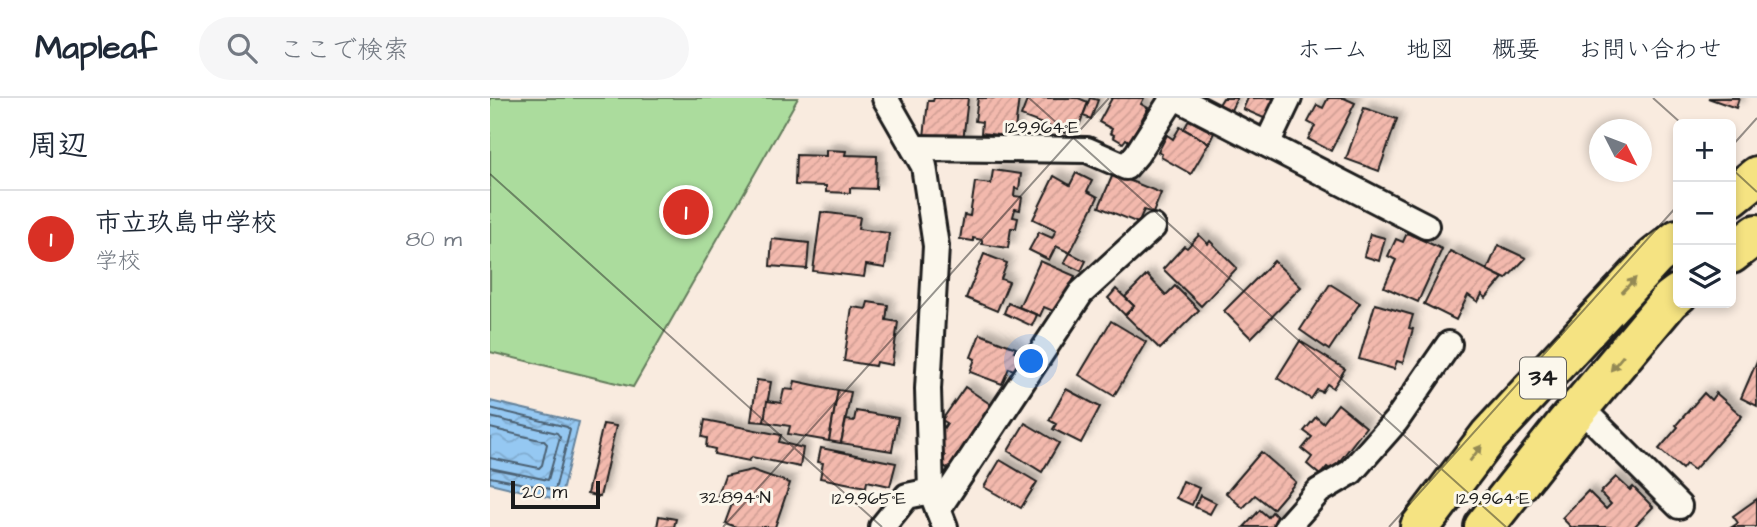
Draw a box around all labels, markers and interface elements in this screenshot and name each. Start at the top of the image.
search box [199,17,689,80]
text: Mapleaf [35,25,157,71]
icon: search [223,29,261,67]
text: ここで検索 [279,32,409,68]
text: ホーム [1297,33,1368,67]
text: 地図 [1406,33,1454,67]
text: 概要 [1492,33,1540,67]
text: お問い合わせ [1578,33,1722,67]
text: 129.964°E [1005,115,1079,140]
north arrow [1589,119,1652,182]
map controls [1673,119,1736,308]
button: + [1673,119,1736,182]
text: 周辺 [28,125,88,167]
button: − [1673,182,1736,245]
pin: 1 [663,186,709,238]
text: 市立玖島中学校 [95,205,277,241]
text: 1 [50,223,52,255]
text: 80 m [405,223,462,255]
text: 学校 [95,245,141,277]
button: layers [1673,245,1736,308]
one-way arrow [1621,277,1637,294]
your location [1014,344,1048,378]
one-way arrow [1610,355,1625,372]
road number: 34 [1520,358,1566,398]
one-way arrow [1469,444,1483,462]
scale bar [511,478,600,510]
text: 20 m [522,479,567,506]
text: 32.894°N [699,485,771,510]
text: 129.965°E [832,486,906,511]
text: 129.964°E [1456,486,1530,511]

